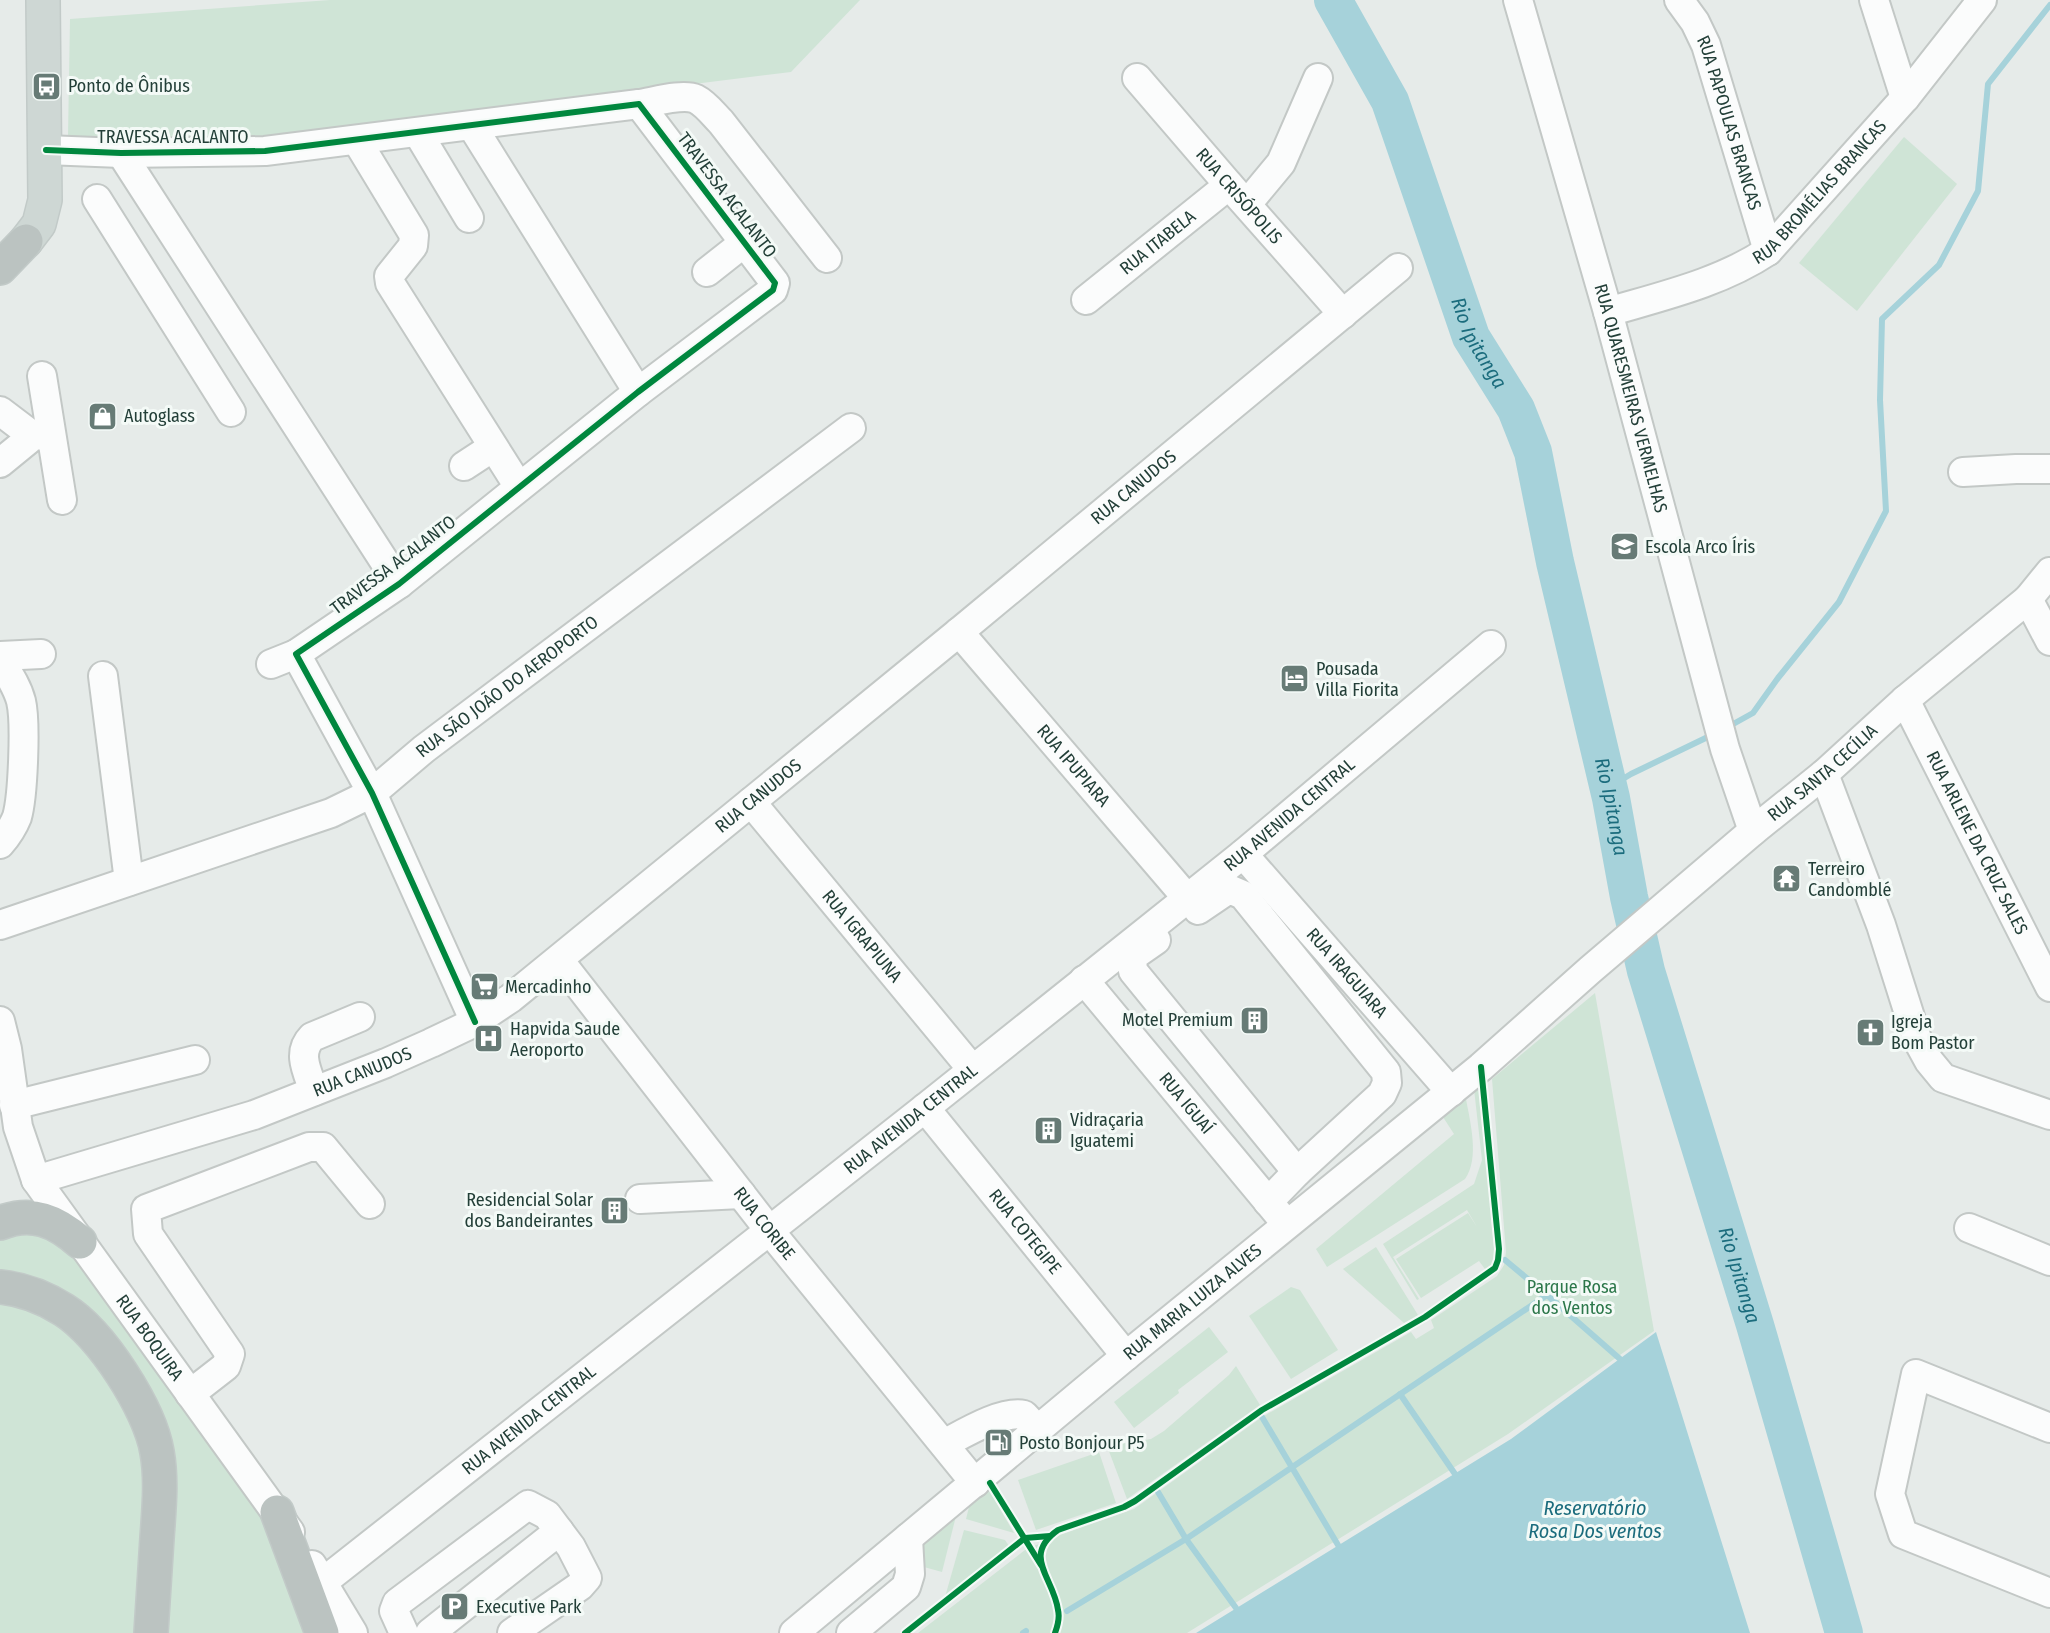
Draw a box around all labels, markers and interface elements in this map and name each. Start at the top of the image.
street label: RUA PAPOULAS BRANCAS [1692,32,1766,213]
bus stop icon: Ponto de Ônibus [31,70,63,102]
place label: Ponto de Ônibus [68,75,190,97]
street label: RUA BROMÉLIAS BRANCAS [1748,115,1891,269]
street label: TRAVESSA ACALANTO [97,126,249,148]
street label: TRAVESSA ACALANTO [673,128,781,262]
street label: RUA CRISÓPOLIS [1191,144,1287,248]
street label: RUA ITABELA [1115,205,1201,279]
street label: RUA QUARESMEIRAS VERMELHAS [1589,281,1672,515]
water label: Rio Ipitanga [1446,294,1512,393]
shop icon: Autoglass [87,400,119,432]
place label: Autoglass [124,405,195,427]
street label: RUA CANUDOS [1086,445,1181,529]
street label: TRAVESSA ACALANTO [326,511,460,619]
school or university icon: Escola Arco Íris [1608,531,1640,563]
place label: Escola Arco Íris [1645,535,1755,558]
street label: RUA SÃO JOÃO DO AEROPORTO [411,611,603,762]
place label: Pousada Villa Fiorita [1316,658,1399,701]
hotel icon: Pousada Villa Fiorita [1279,663,1311,695]
street label: RUA SANTA CECÍLIA [1763,719,1882,826]
street label: RUA IPUPIARA [1032,720,1115,812]
street label: RUA ARLENE DA CRUZ SALES [1922,747,2033,938]
street label: RUA AVENIDA CENTRAL [1219,753,1359,876]
street label: RUA CANUDOS [711,754,806,838]
water label: Rio Ipitanga [1590,755,1633,858]
place label: Terreiro Candomblé [1808,858,1891,901]
temple icon: Terreiro Candomblé [1771,863,1803,895]
street label: RUA IGRAPIUNA [817,885,907,987]
street label: RUA IRAGUIARA [1302,924,1392,1023]
supermarket icon: Mercadinho [468,971,500,1003]
place label: Mercadinho [505,976,591,998]
building icon: Motel Premium [1238,1004,1270,1036]
place label: Motel Premium [1122,1009,1233,1031]
place label: Igreja Bom Pastor [1891,1011,1975,1054]
church icon: Igreja Bom Pastor [1854,1016,1886,1048]
place label: Hapvida Saude Aeroporto [510,1018,620,1061]
hospital icon: Hapvida Saude Aeroporto [473,1023,505,1055]
street label: RUA CANUDOS [310,1042,415,1102]
street label: RUA AVENIDA CENTRAL [839,1059,982,1179]
street label: RUA IGUAÍ [1154,1068,1219,1139]
place label: Vidraçaria Iguatemi [1070,1109,1144,1152]
building icon: Vidraçaria Iguatemi [1033,1114,1065,1146]
street label: RUA CORIBE [729,1183,800,1264]
street label: RUA COTEGIPE [984,1185,1066,1278]
place label: Residencial Solar dos Bandeirantes [465,1189,594,1232]
building icon: Residencial Solar dos Bandeirantes [598,1194,630,1226]
water label: Rio Ipitanga [1713,1224,1766,1326]
street label: RUA MARIA LUIZA ALVES [1119,1239,1266,1365]
park label: Parque Rosa dos Ventos [1527,1276,1617,1319]
street label: RUA BOQUIRA [111,1290,188,1385]
street label: RUA AVENIDA CENTRAL [457,1360,600,1479]
fuel station icon: Posto Bonjour P5 [982,1427,1014,1459]
place label: Posto Bonjour P5 [1019,1432,1144,1454]
water label: Reservatório Rosa Dos ventos [1528,1496,1662,1543]
parking icon: Executive Park [439,1591,471,1623]
place label: Executive Park [476,1596,582,1618]

